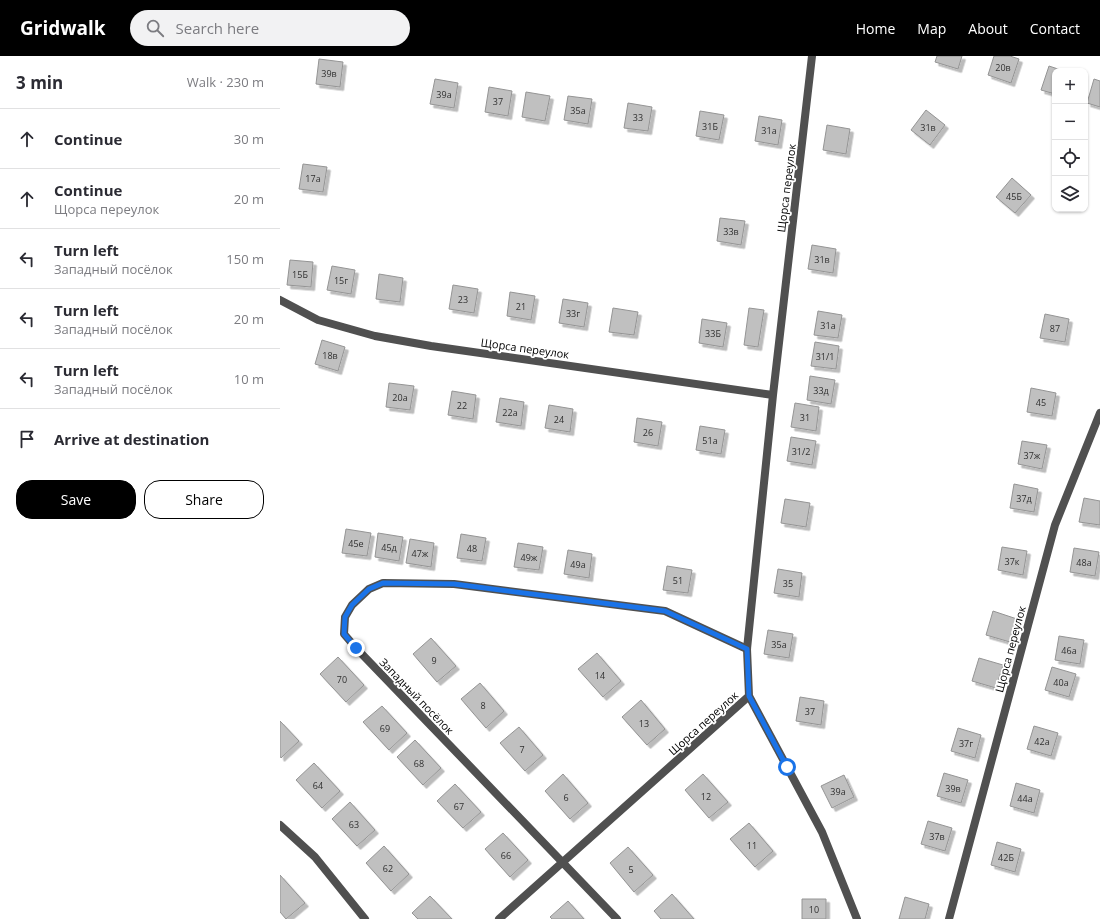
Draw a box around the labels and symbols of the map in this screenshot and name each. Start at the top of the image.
house number: 20в [995,61,1011,74]
house number: 39в [321,67,337,80]
house number: 39а [436,88,452,101]
house number: 37 [493,95,503,108]
house number: 35а [570,104,586,117]
house number: 33 [633,111,643,124]
house number: 31Б [702,120,718,133]
house number: 31в [920,121,936,134]
house number: 31а [761,124,777,137]
street label: Щорса переулок [773,143,799,233]
house number: 17а [305,172,321,185]
house number: 45Б [1006,190,1022,203]
house number: 33в [723,225,739,238]
house number: 31в [814,253,830,266]
house number: 15Б [292,268,308,281]
house number: 15г [334,274,348,287]
house number: 23 [458,293,468,306]
house number: 21 [516,300,526,313]
house number: 33г [566,307,580,320]
house number: 31а [820,319,836,332]
house number: 87 [1050,322,1060,335]
house number: 33Б [705,327,721,340]
street label: Щорса переулок [480,334,570,362]
house number: 18в [322,349,338,362]
house number: 31/1 [816,350,834,363]
house number: 33д [813,384,829,397]
house number: 20а [392,391,408,404]
house number: 45 [1036,396,1046,409]
house number: 22 [457,399,467,412]
house number: 22а [502,406,518,419]
house number: 31 [800,411,810,424]
house number: 24 [554,413,564,426]
house number: 26 [643,426,653,439]
house number: 51а [702,434,718,447]
house number: 31/2 [792,445,810,458]
house number: 37ж [1024,449,1041,462]
house number: 37д [1016,492,1032,505]
house number: 45е [348,537,364,550]
house number: 45д [381,541,397,554]
house number: 48 [467,542,477,555]
house number: 47ж [412,547,429,560]
house number: 49ж [521,551,538,564]
house number: 37к [1005,555,1020,568]
house number: 48а [1076,556,1092,569]
house number: 49а [570,558,586,571]
house number: 51 [673,574,683,587]
house number: 35 [783,577,793,590]
street label: Щорса переулок [991,604,1029,694]
house number: 35а [771,638,787,651]
route end [347,639,365,657]
house number: 46а [1061,644,1077,657]
house number: 9 [431,654,437,667]
street label: Западный посёлок [377,655,458,738]
house number: 14 [595,669,605,682]
house number: 70 [337,673,347,686]
house number: 40а [1053,676,1069,689]
street label: Щорса переулок [665,687,741,758]
house number: 8 [480,699,486,712]
house number: 37 [805,705,815,718]
house number: 13 [639,717,649,730]
house number: 69 [380,722,390,735]
house number: 42а [1034,735,1050,748]
house number: 37г [959,737,973,750]
house number: 7 [519,743,525,756]
house number: 68 [414,757,424,770]
route start [778,758,796,776]
house number: 64 [313,779,323,792]
house number: 39в [945,782,961,795]
house number: 39а [830,785,846,798]
house number: 12 [701,790,711,803]
house number: 6 [563,791,569,804]
house number: 44а [1017,792,1033,805]
house number: 67 [454,800,464,813]
house number: 63 [349,818,359,831]
house number: 37в [929,830,945,843]
house number: 11 [747,839,757,852]
house number: 66 [501,849,511,862]
house number: 42Б [998,851,1014,864]
house number: 62 [383,862,393,875]
house number: 5 [628,863,634,876]
house number: 10 [809,903,819,916]

